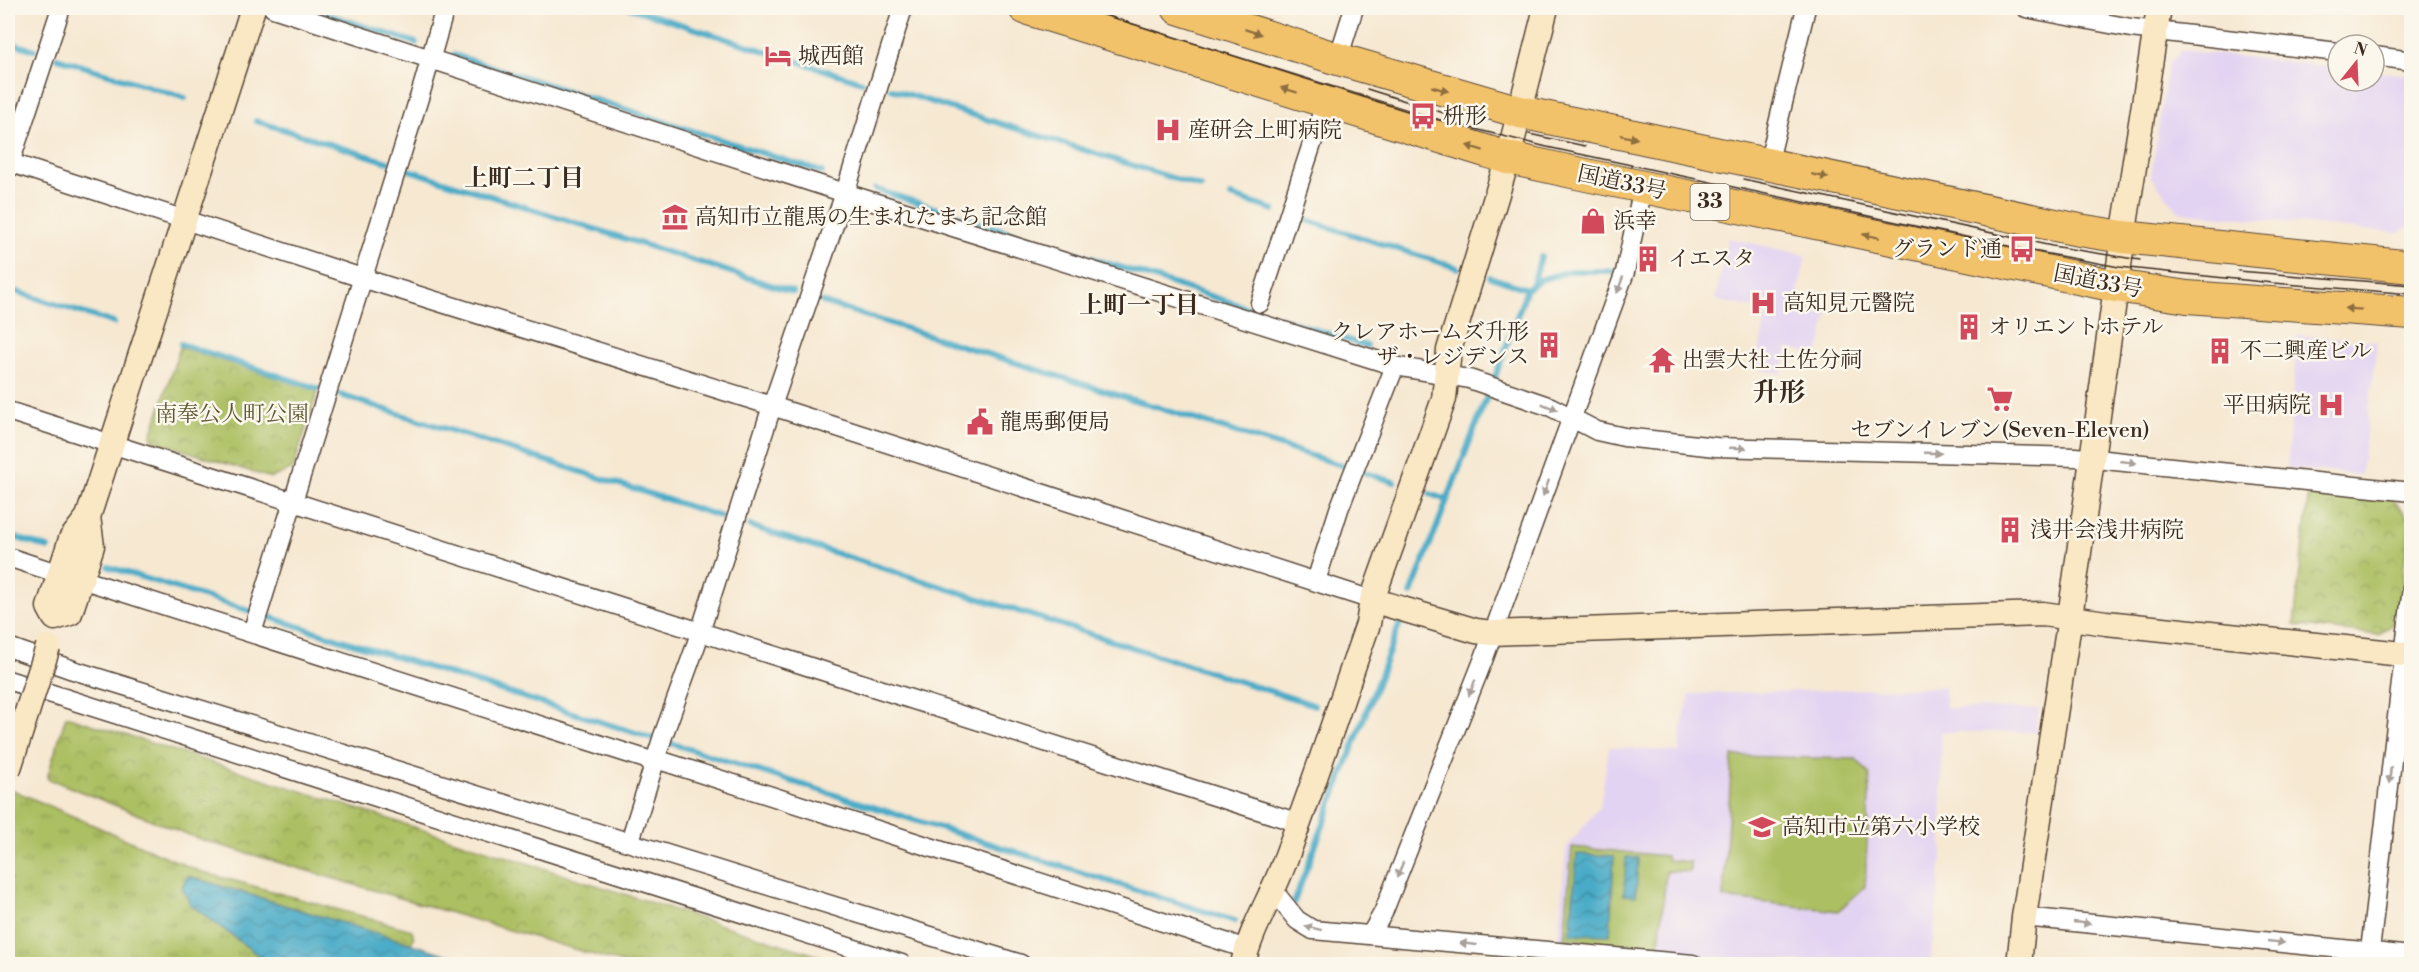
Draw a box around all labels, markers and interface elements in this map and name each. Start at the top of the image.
one-way arrow [1244,27,1262,37]
north arrow [2326,33,2386,93]
text: N [2351,38,2370,61]
hotel icon: 城西館 [763,41,793,71]
place label: 城西館 [798,43,864,70]
one-way arrow [1280,85,1298,94]
one-way arrow [1431,85,1449,94]
bus stop icon: 枡形 [1408,101,1438,131]
place label: 枡形 [1443,103,1487,130]
hospital icon: 産研会上町病院 [1153,115,1183,145]
place label: 産研会上町病院 [1188,117,1342,144]
one-way arrow [1619,133,1638,142]
one-way arrow [1466,143,1484,152]
street label: 国道33号 [1575,160,1669,206]
district label: 上町二丁目 [464,164,584,194]
one-way arrow [1810,172,1829,181]
road number: 33 [1690,184,1730,220]
museum icon: 高知市立龍馬の生まれたまち記念館 [660,202,690,232]
place label: 高知市立龍馬の生まれたまち記念館 [695,204,1047,231]
shop icon: 浜幸 [1578,206,1608,236]
place label: 浜幸 [1613,208,1657,235]
one-way arrow [1861,230,1880,240]
bus stop icon: グランド通 [2007,234,2037,264]
place label: グランド通 [1892,236,2002,263]
building icon: イエスタ [1633,244,1663,274]
place label: イエスタ [1668,246,1755,273]
street label: 国道33号 [2051,260,2145,304]
one-way arrow [1615,276,1625,294]
hospital icon: 高知見元醫院 [1748,288,1778,318]
place label: 高知見元醫院 [1783,290,1915,317]
district label: 上町一丁目 [1079,291,1199,321]
one-way arrow [2344,304,2363,313]
building icon: オリエントホテル [1954,312,1984,342]
place label: オリエントホテル [1989,314,2163,341]
place label: クレアホームズ升形 ザ・レジデンス [1331,319,1529,371]
building icon: クレアホームズ升形 ザ・レジデンス [1534,330,1564,360]
building icon: 不二興産ビル [2205,336,2235,366]
place label: 不二興産ビル [2240,338,2372,365]
temple icon: 出雲大社 土佐分祠 [1647,345,1677,375]
place label: 出雲大社 土佐分祠 [1682,347,1863,374]
district label: 升形 [1753,377,1805,409]
supermarket icon: セブンイレブン(Seven-Eleven) [1985,384,2015,414]
hospital icon: 平田病院 [2316,390,2346,420]
place label: 平田病院 [2223,392,2311,419]
park label: 南奉公人町公園 [155,401,309,428]
one-way arrow [1541,403,1559,412]
public building icon: 龍馬郵便局 [965,407,995,437]
place label: 龍馬郵便局 [1000,409,1110,436]
place label: セブンイレブン(Seven-Eleven) [1850,417,2150,444]
one-way arrow [1729,443,1748,453]
one-way arrow [1924,449,1943,458]
one-way arrow [2118,457,2137,467]
one-way arrow [1541,479,1551,497]
building icon: 浅井会浅井病院 [1995,515,2025,545]
place label: 浅井会浅井病院 [2030,517,2184,544]
one-way arrow [1467,680,1477,698]
one-way arrow [2385,766,2395,785]
school or university icon: 高知市立第六小学校 [1747,812,1777,842]
place label: 高知市立第六小学校 [1782,814,1980,841]
one-way arrow [1395,861,1405,879]
one-way arrow [2073,918,2092,928]
one-way arrow [1304,922,1322,932]
one-way arrow [2267,938,2286,947]
one-way arrow [1458,939,1477,948]

